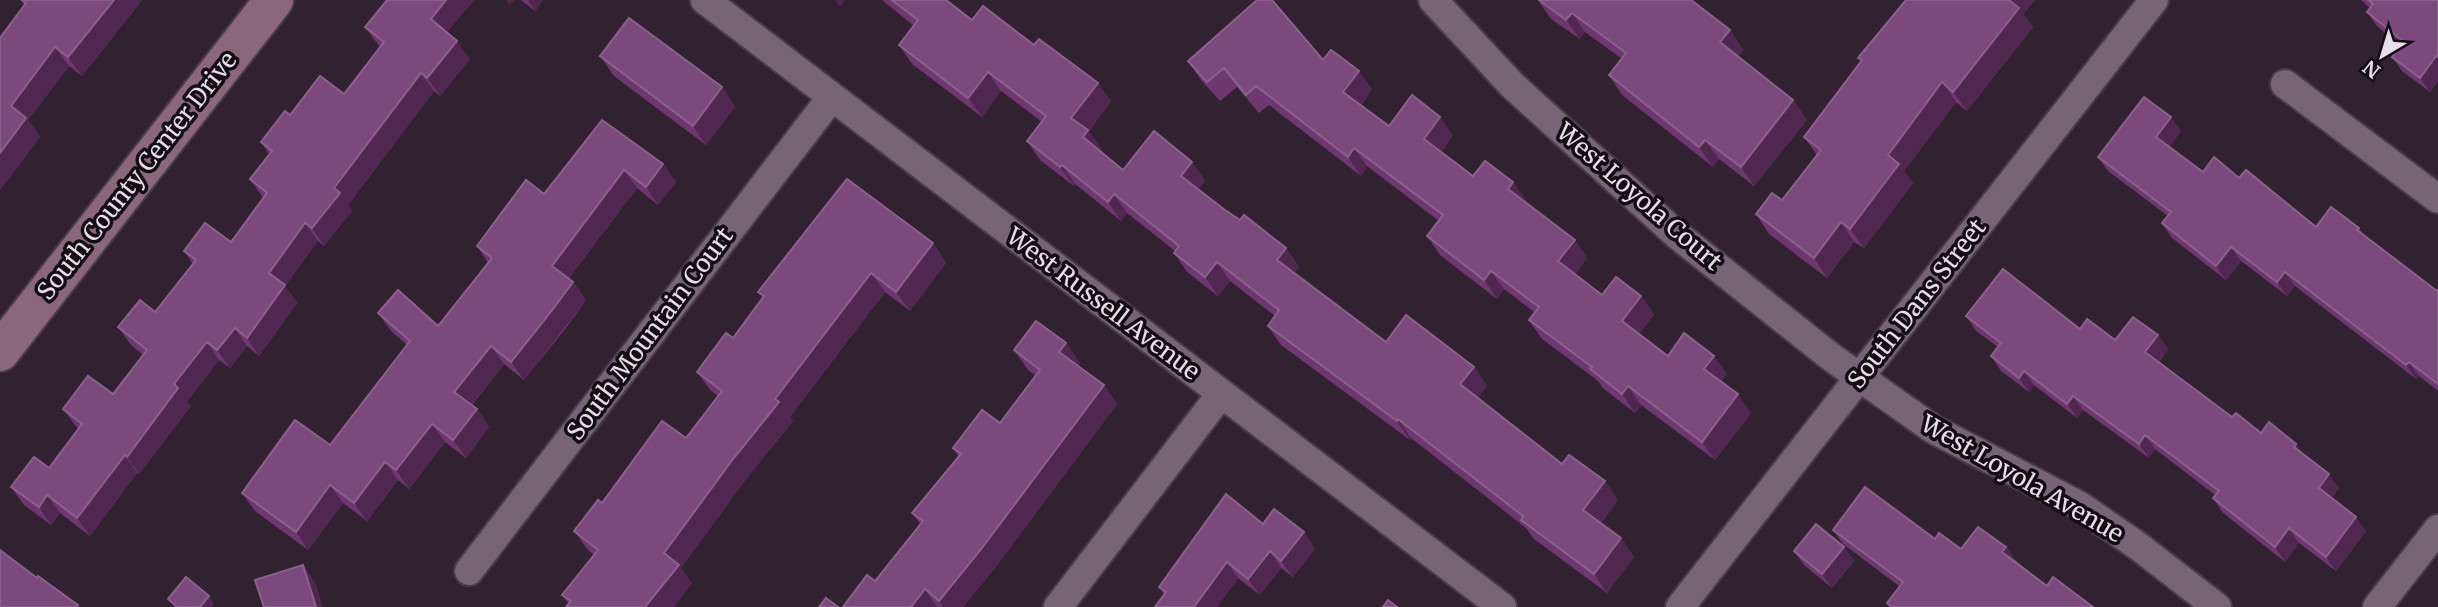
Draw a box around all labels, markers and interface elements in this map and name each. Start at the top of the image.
north arrow [2347,21,2417,91]
street label: South County Center Drive [30,45,243,306]
text: N [2358,55,2385,83]
street label: West Loyola Court [1549,116,1729,277]
street label: South Dans Street [1841,212,1993,395]
street label: West Russell Avenue [999,220,1206,387]
street label: South Mountain Court [559,221,740,446]
street label: West Loyola Avenue [1914,407,2129,549]

